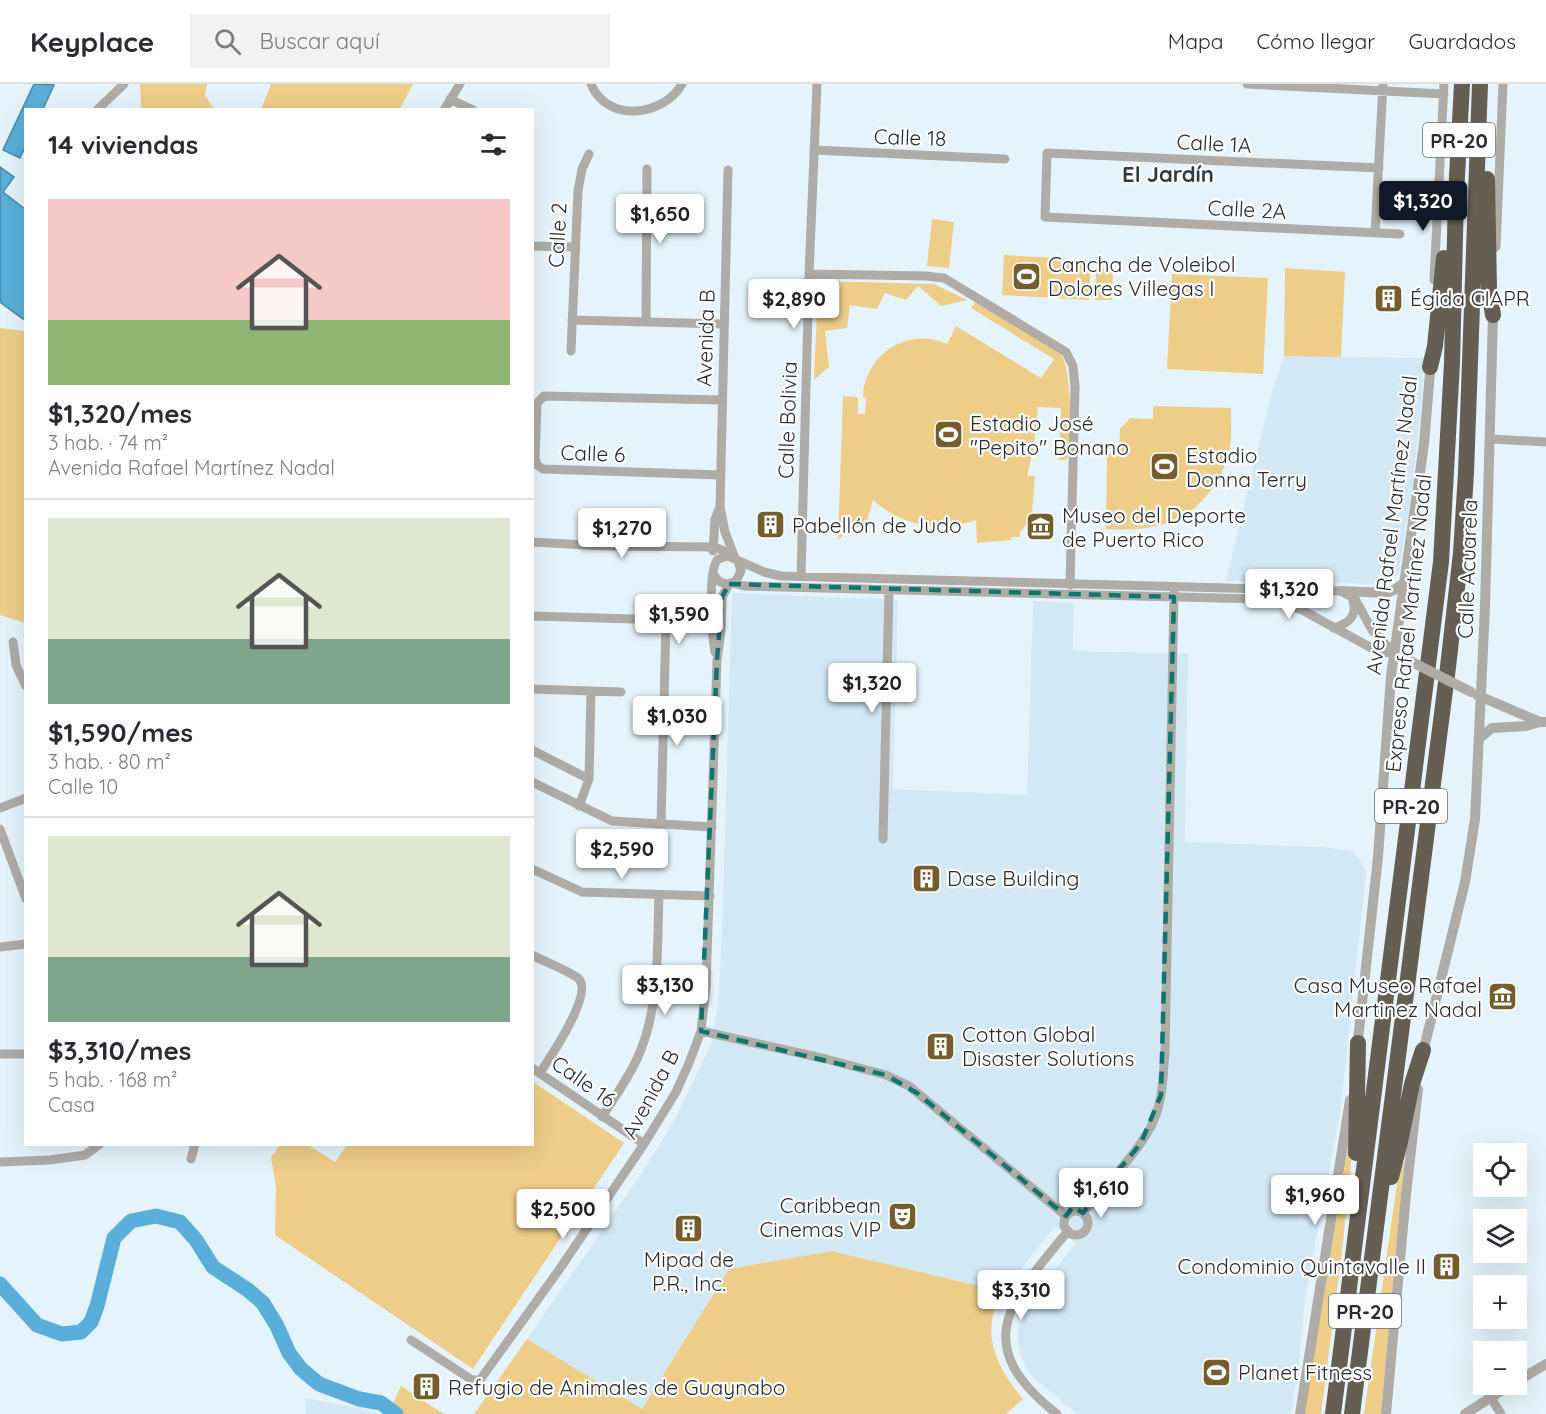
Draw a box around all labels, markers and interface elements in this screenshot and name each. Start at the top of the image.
search box [190,14,610,68]
text: Keyplace [30,24,154,59]
icon: search [211,25,244,58]
text: Buscar aquí [259,27,380,55]
text: Mapa [1168,28,1223,54]
text: Cómo llegar [1256,28,1375,54]
text: Guardados [1408,28,1516,54]
street label: Calle 18 [873,123,947,151]
road number: PR-20 [1423,123,1495,157]
text: 14 viviendas [48,128,198,161]
icon: filters [477,128,510,161]
street label: Calle 1A [1176,128,1252,158]
district label: El Jardín [1122,160,1214,188]
pin: $1,320 [1374,181,1472,232]
text: $1,320 [1393,188,1453,213]
pin: $1,650 [611,194,709,245]
street label: Calle 2A [1207,194,1287,224]
text: $1,650 [630,201,690,226]
street label: Calle 2 [542,202,572,268]
icon: home [225,238,333,346]
place label: Cancha de Voleibol Dolores Villegas I [1048,251,1236,301]
sports icon: Cancha de Voleibol Dolores Villegas I [1011,260,1043,292]
pin: $2,890 [745,279,843,330]
building icon: Égida CIAPR [1373,282,1405,314]
place label: Égida CIAPR [1410,285,1530,311]
text: $2,890 [762,286,826,311]
street label: Avenida B [690,289,720,387]
street label: Calle Bolivia [772,361,802,479]
street label: Avenida Rafael Martínez Nadal [1360,374,1422,676]
text: $1,320/mes [48,397,192,430]
place label: Estadio José "Pepito" Bonano [970,410,1129,460]
sports icon: Estadio José "Pepito" Bonano [933,419,965,451]
text: 3 hab. · 74 m² [48,430,168,455]
street label: Calle 6 [560,439,626,467]
place label: Estadio Donna Terry [1186,442,1307,492]
sports icon: Estadio Donna Terry [1149,451,1181,483]
text: Avenida Rafael Martínez Nadal [48,455,335,480]
street label: Expreso Rafael Martínez Nadal [1379,472,1437,774]
street label: Calle Acuarela [1452,499,1482,639]
place label: Museo del Deporte de Puerto Rico [1062,502,1246,552]
pin: $1,270 [573,508,671,559]
building icon: Pabellón de Judo [755,509,787,541]
museum icon: Museo del Deporte de Puerto Rico [1025,511,1057,543]
place label: Pabellón de Judo [792,512,962,538]
text: $1,270 [592,515,652,540]
icon: home [225,557,333,665]
pin: $1,320 [1240,569,1338,620]
text: $1,320 [1259,576,1319,601]
pin: $1,590 [630,594,728,645]
text: $1,590 [649,601,709,626]
pin: $1,320 [823,663,921,714]
text: $1,320 [842,670,902,695]
pin: $1,030 [628,696,726,747]
text: $1,030 [647,703,707,728]
text: $1,590/mes [48,716,193,749]
text: 3 hab. · 80 m² [48,749,171,774]
text: Calle 10 [48,774,118,799]
road number: PR-20 [1375,789,1447,823]
pin: $2,590 [573,829,671,880]
text: $2,590 [590,836,654,861]
building icon: Dase Building [910,862,942,894]
place label: Dase Building [947,865,1079,891]
icon: home [225,875,333,983]
pin: $3,130 [616,965,714,1016]
text: $3,130 [636,972,694,997]
place label: Casa Museo Rafael Martinez Nadal [1294,972,1482,1022]
museum icon: Casa Museo Rafael Martinez Nadal [1487,981,1519,1013]
place label: Cotton Global Disaster Solutions [962,1021,1134,1071]
building icon: Cotton Global Disaster Solutions [925,1030,957,1062]
text: $3,310/mes [48,1034,191,1067]
street label: Avenida B [616,1045,684,1143]
street label: Calle 16 [547,1050,621,1112]
text: 5 hab. · 168 m² [48,1067,177,1092]
text: Casa [48,1092,95,1117]
map controls [1473,1143,1527,1395]
button: locate [1473,1143,1527,1197]
pin: $1,610 [1052,1168,1150,1219]
text: $1,610 [1073,1175,1129,1200]
pin: $1,960 [1266,1175,1364,1226]
text: $1,960 [1285,1182,1345,1207]
pin: $2,500 [514,1189,612,1240]
place label: Caribbean Cinemas VIP [760,1192,881,1242]
text: $2,500 [531,1196,595,1221]
theatre icon: Caribbean Cinemas VIP [886,1201,918,1233]
button: layers [1473,1209,1527,1263]
building icon: Mipad de P.R., Inc. [673,1212,705,1244]
place label: Mipad de P.R., Inc. [644,1246,734,1296]
building icon: Condominio Quintavalle II [1431,1250,1463,1282]
place label: Condominio Quintavalle II [1178,1253,1426,1279]
pin: $3,310 [972,1270,1070,1321]
button: + [1473,1275,1527,1329]
text: $3,310 [992,1277,1050,1302]
road number: PR-20 [1329,1294,1401,1328]
button: − [1473,1341,1527,1395]
sports icon: Planet Fitness [1201,1356,1233,1388]
place label: Planet Fitness [1238,1359,1372,1385]
building icon: Refugio de Animales de Guaynabo [411,1371,443,1403]
place label: Refugio de Animales de Guaynabo [448,1374,785,1400]

